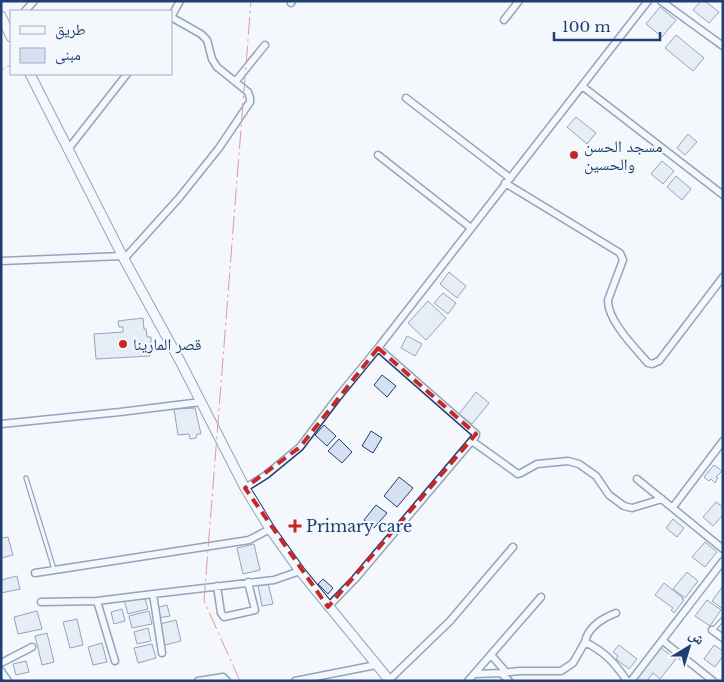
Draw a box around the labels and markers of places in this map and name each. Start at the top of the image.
place label: مسجد الحسن والحسين [584,136,663,175]
marker: مسجد الحسن والحسين [568,149,580,161]
place label: قصر المارينا [133,334,201,354]
marker: قصر المارينا [117,338,129,350]
place label: Primary care [306,516,412,536]
marker: Primary care [288,519,302,533]

